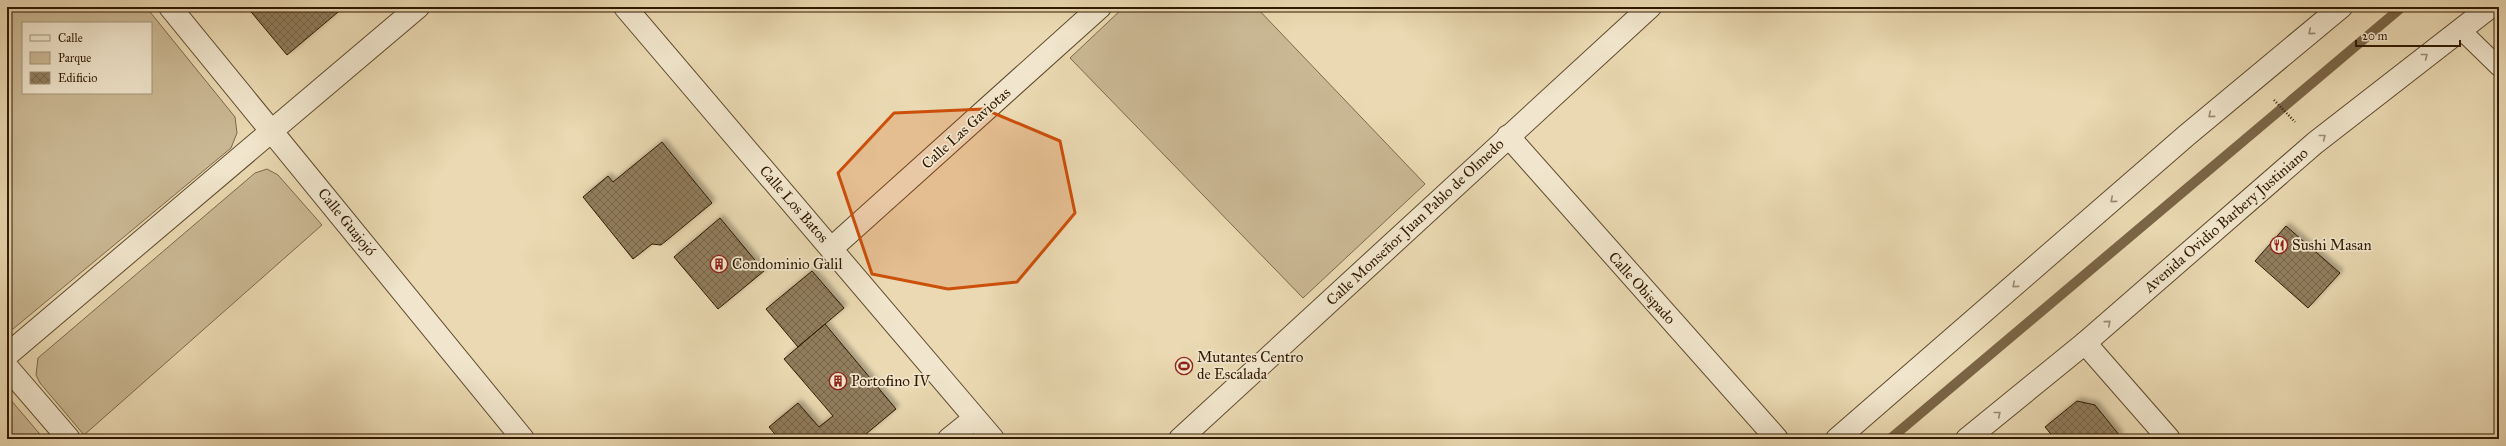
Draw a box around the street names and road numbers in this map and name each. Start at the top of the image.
street label: Calle Las Gaviotas [918,83,1014,173]
street label: Calle Monseñor Juan Pablo de Olmedo [1323,135,1508,310]
street label: Avenida Ovidio Barbery Justiniano [2140,144,2313,298]
street label: Calle Los Batos [756,162,832,246]
street label: Calle Guajojó [314,184,380,260]
street label: Calle Obispado [1605,248,1679,328]

